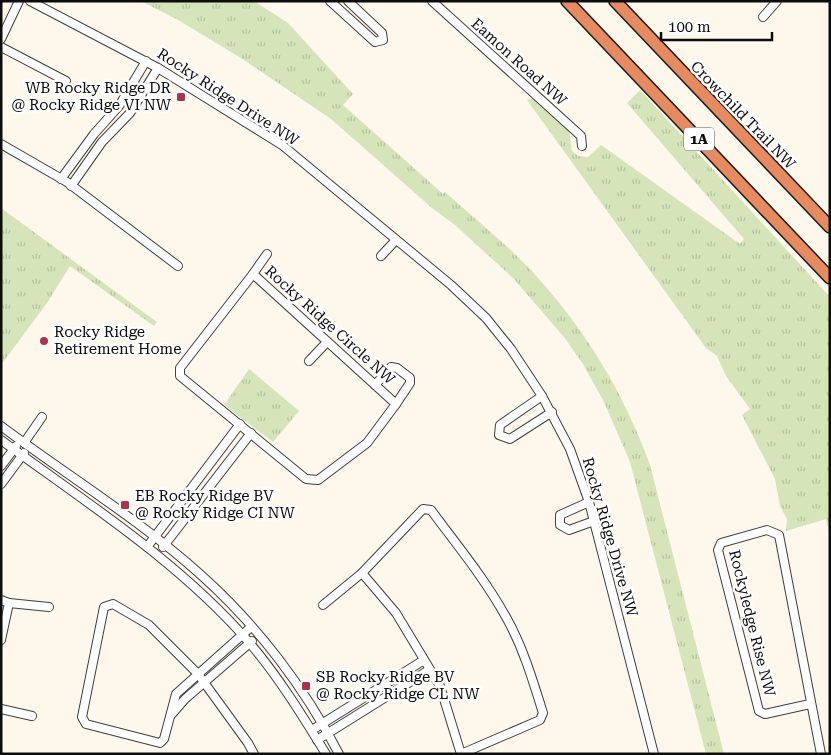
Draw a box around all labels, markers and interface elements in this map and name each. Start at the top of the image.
scale bar [661,10,772,42]
street label: Eamon Road NW [468,14,571,110]
text: 100 m [668,18,711,36]
street label: Rocky Ridge Drive NW [154,45,303,150]
street label: Crowchild Trail NW [687,57,800,173]
place label: WB Rocky Ridge DR @ Rocky Ridge VI NW [12,79,172,114]
marker: WB Rocky Ridge DR @ Rocky Ridge VI NW [175,91,187,103]
road number: 1A [684,128,714,150]
street label: Rocky Ridge Circle NW [261,262,399,389]
place label: Rocky Ridge Retirement Home [54,323,182,358]
marker: Rocky Ridge Retirement Home [38,335,50,347]
street label: Rocky Ridge Drive NW [579,455,642,620]
place label: EB Rocky Ridge BV @ Rocky Ridge CI NW [135,487,296,522]
marker: EB Rocky Ridge BV @ Rocky Ridge CI NW [119,499,131,511]
street label: Rockyledge Rise NW [725,548,779,699]
place label: SB Rocky Ridge BV @ Rocky Ridge CL NW [316,668,480,703]
marker: SB Rocky Ridge BV @ Rocky Ridge CL NW [300,680,312,692]

